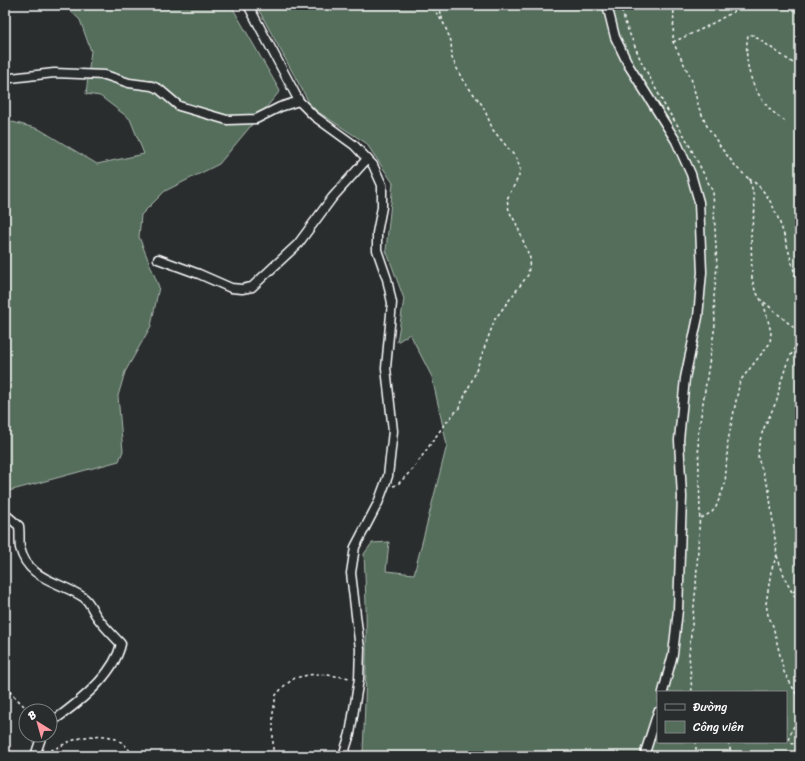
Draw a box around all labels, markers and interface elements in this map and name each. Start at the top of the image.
legend [657,691,787,743]
text: Đường [693,696,727,718]
north arrow [18,703,58,743]
text: B [24,706,41,725]
text: Công viên [693,716,744,738]

